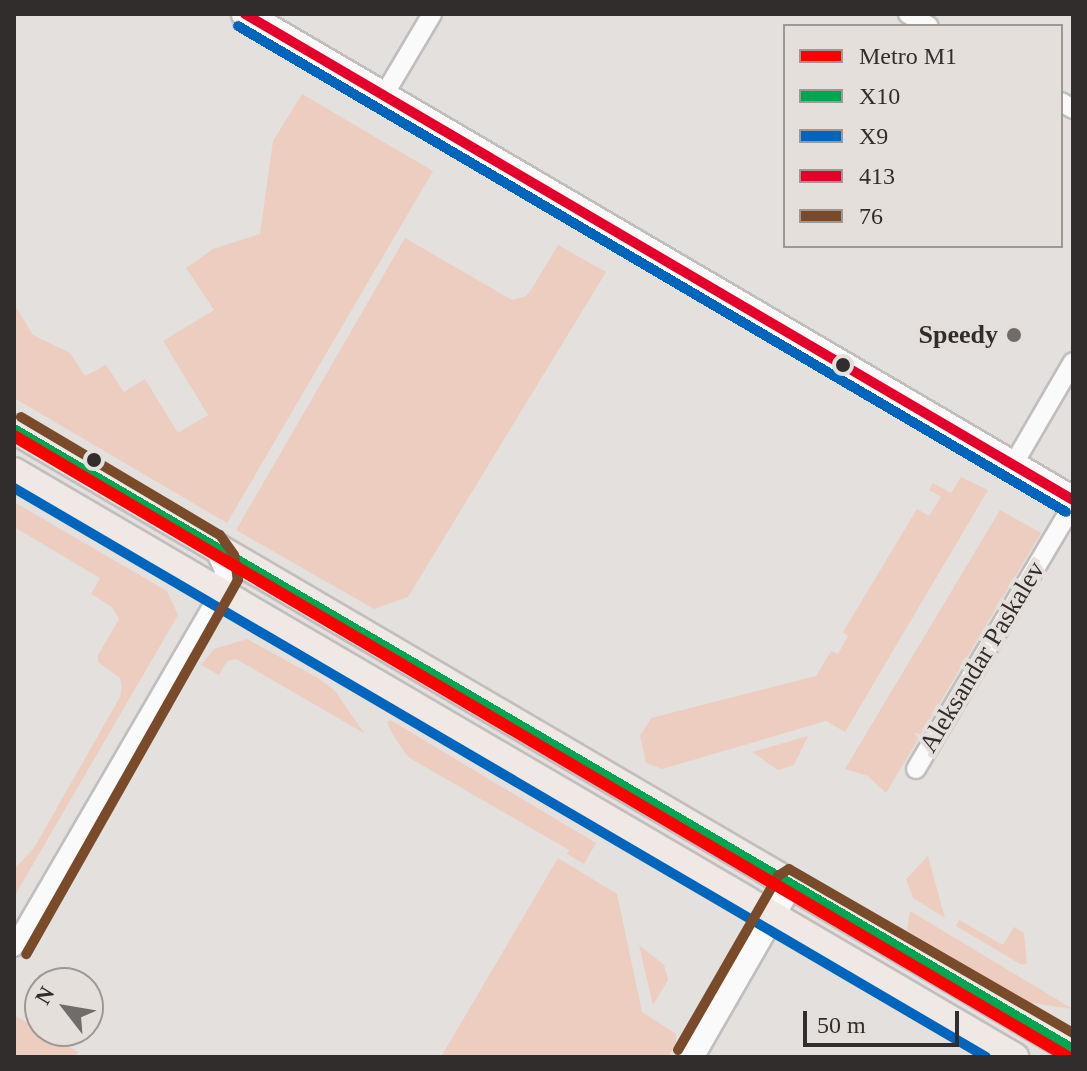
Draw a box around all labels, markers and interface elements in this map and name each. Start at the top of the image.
legend [783,24,1063,248]
text: Metro M1 [859,43,957,69]
text: Х10 [859,83,900,109]
text: Х9 [859,123,888,149]
text: 413 [859,163,895,189]
text: 76 [859,203,883,229]
place label: Speedy [919,319,998,351]
marker: Speedy [1005,326,1023,344]
unlabelled marker [835,357,851,373]
unlabelled marker [86,452,102,468]
street label: Aleksandar Paskalev [913,556,1051,758]
north arrow [24,967,104,1047]
text: N [30,982,60,1009]
scale bar [807,995,963,1045]
text: 50 m [817,1012,866,1038]

